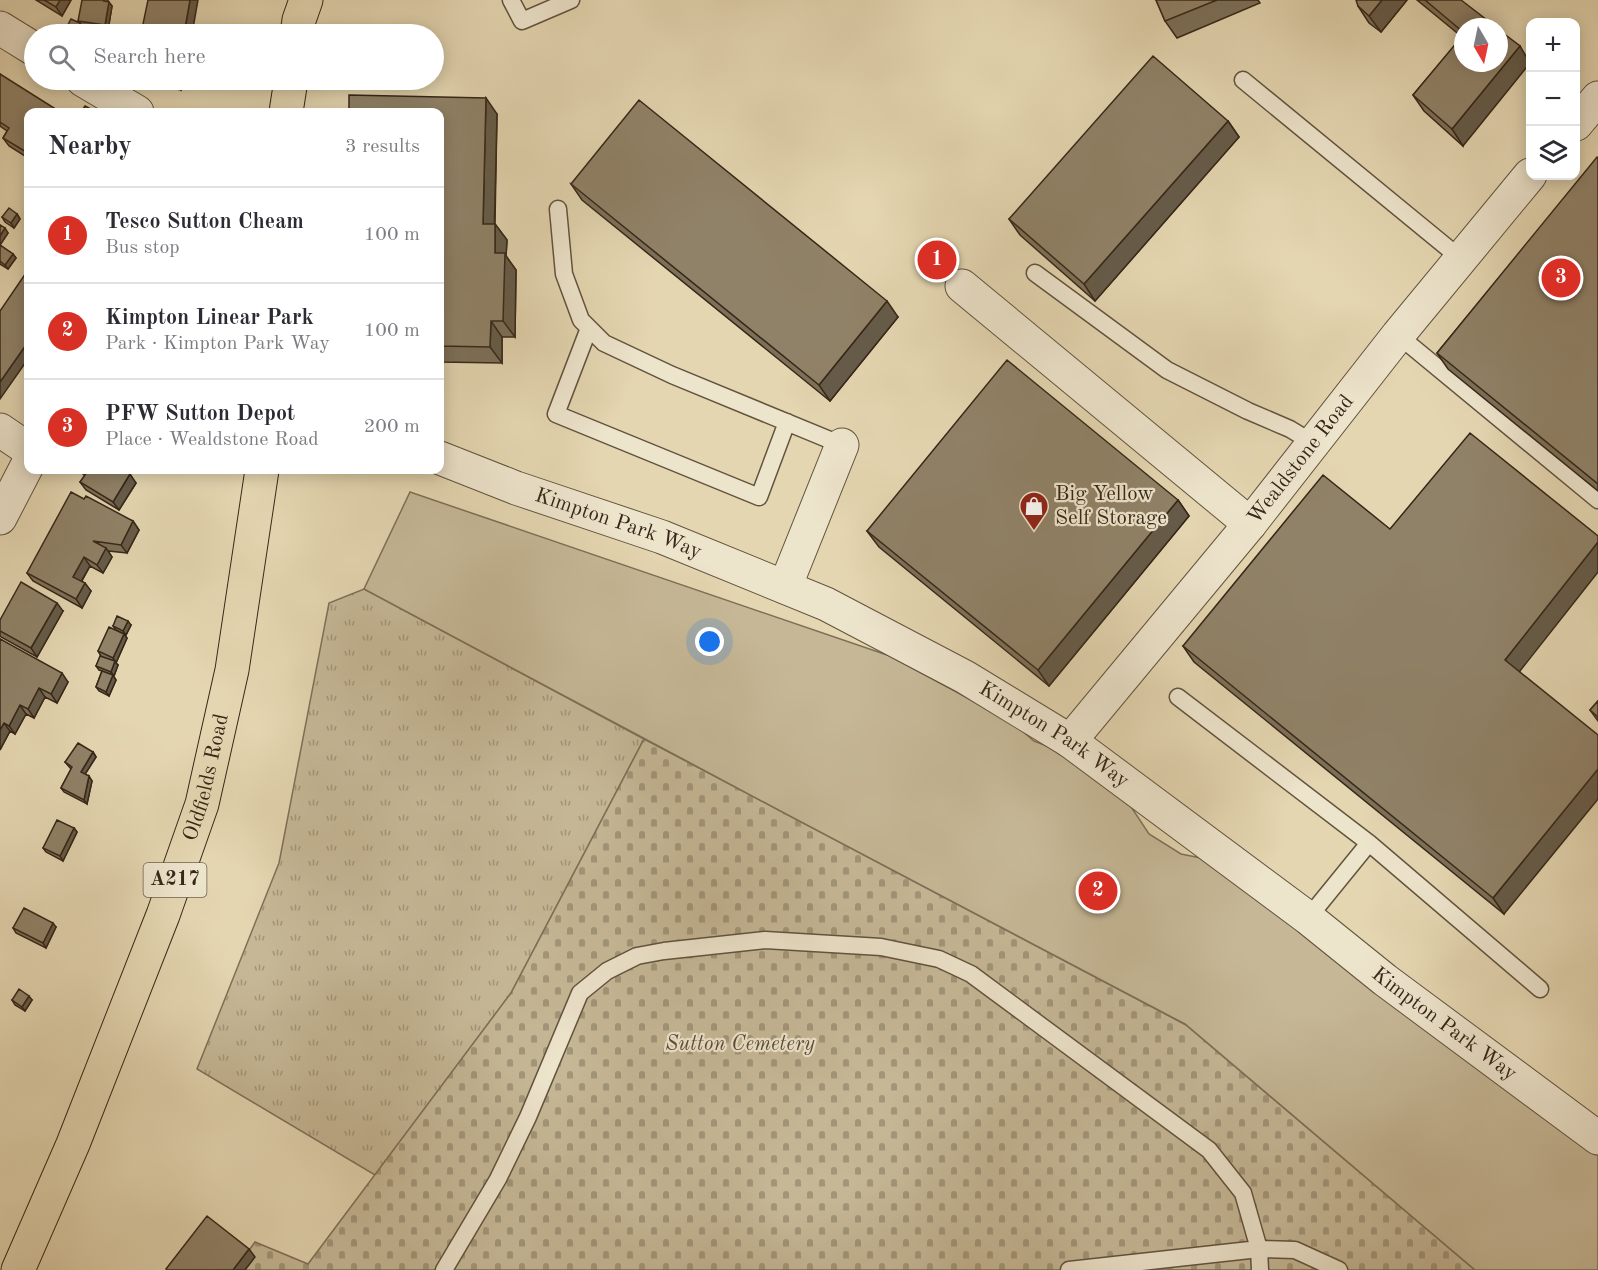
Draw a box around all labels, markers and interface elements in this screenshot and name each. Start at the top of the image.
north arrow [1454,18,1508,72]
map controls [1526,18,1580,180]
button: + [1526,18,1580,72]
search box [24,24,444,90]
icon: search [45,41,78,74]
text: Search here [93,46,206,68]
button: − [1526,72,1580,126]
button: layers [1526,126,1580,180]
text: Nearby [48,134,132,160]
text: 3 results [345,137,420,157]
text: Tesco Sutton Cheam [105,211,304,233]
text: 1 [62,225,73,245]
text: 100 m [364,225,420,245]
text: Bus stop [105,238,180,258]
pin: 1 [918,238,956,282]
pin: 3 [1542,256,1580,300]
text: Kimpton Linear Park [105,307,314,329]
text: 2 [62,321,73,341]
text: 100 m [364,321,420,341]
text: Park · Kimpton Park Way [105,334,330,354]
street label: Wealdstone Road [1244,391,1358,528]
text: PFW Sutton Depot [105,403,295,425]
text: 3 [62,417,73,437]
text: 200 m [364,417,420,437]
text: Place · Wealdstone Road [105,430,319,450]
place label: Big Yellow Self Storage [1055,484,1167,529]
street label: Kimpton Park Way [532,485,705,563]
shop icon: Big Yellow Self Storage [1018,490,1050,532]
your location [695,627,724,656]
street label: Kimpton Park Way [975,678,1133,792]
street label: Oldfields Road [179,712,232,844]
road number: A217 [144,863,207,897]
pin: 2 [1078,868,1118,914]
street label: Kimpton Park Way [1368,963,1521,1085]
park label: Sutton Cemetery [665,1034,815,1055]

